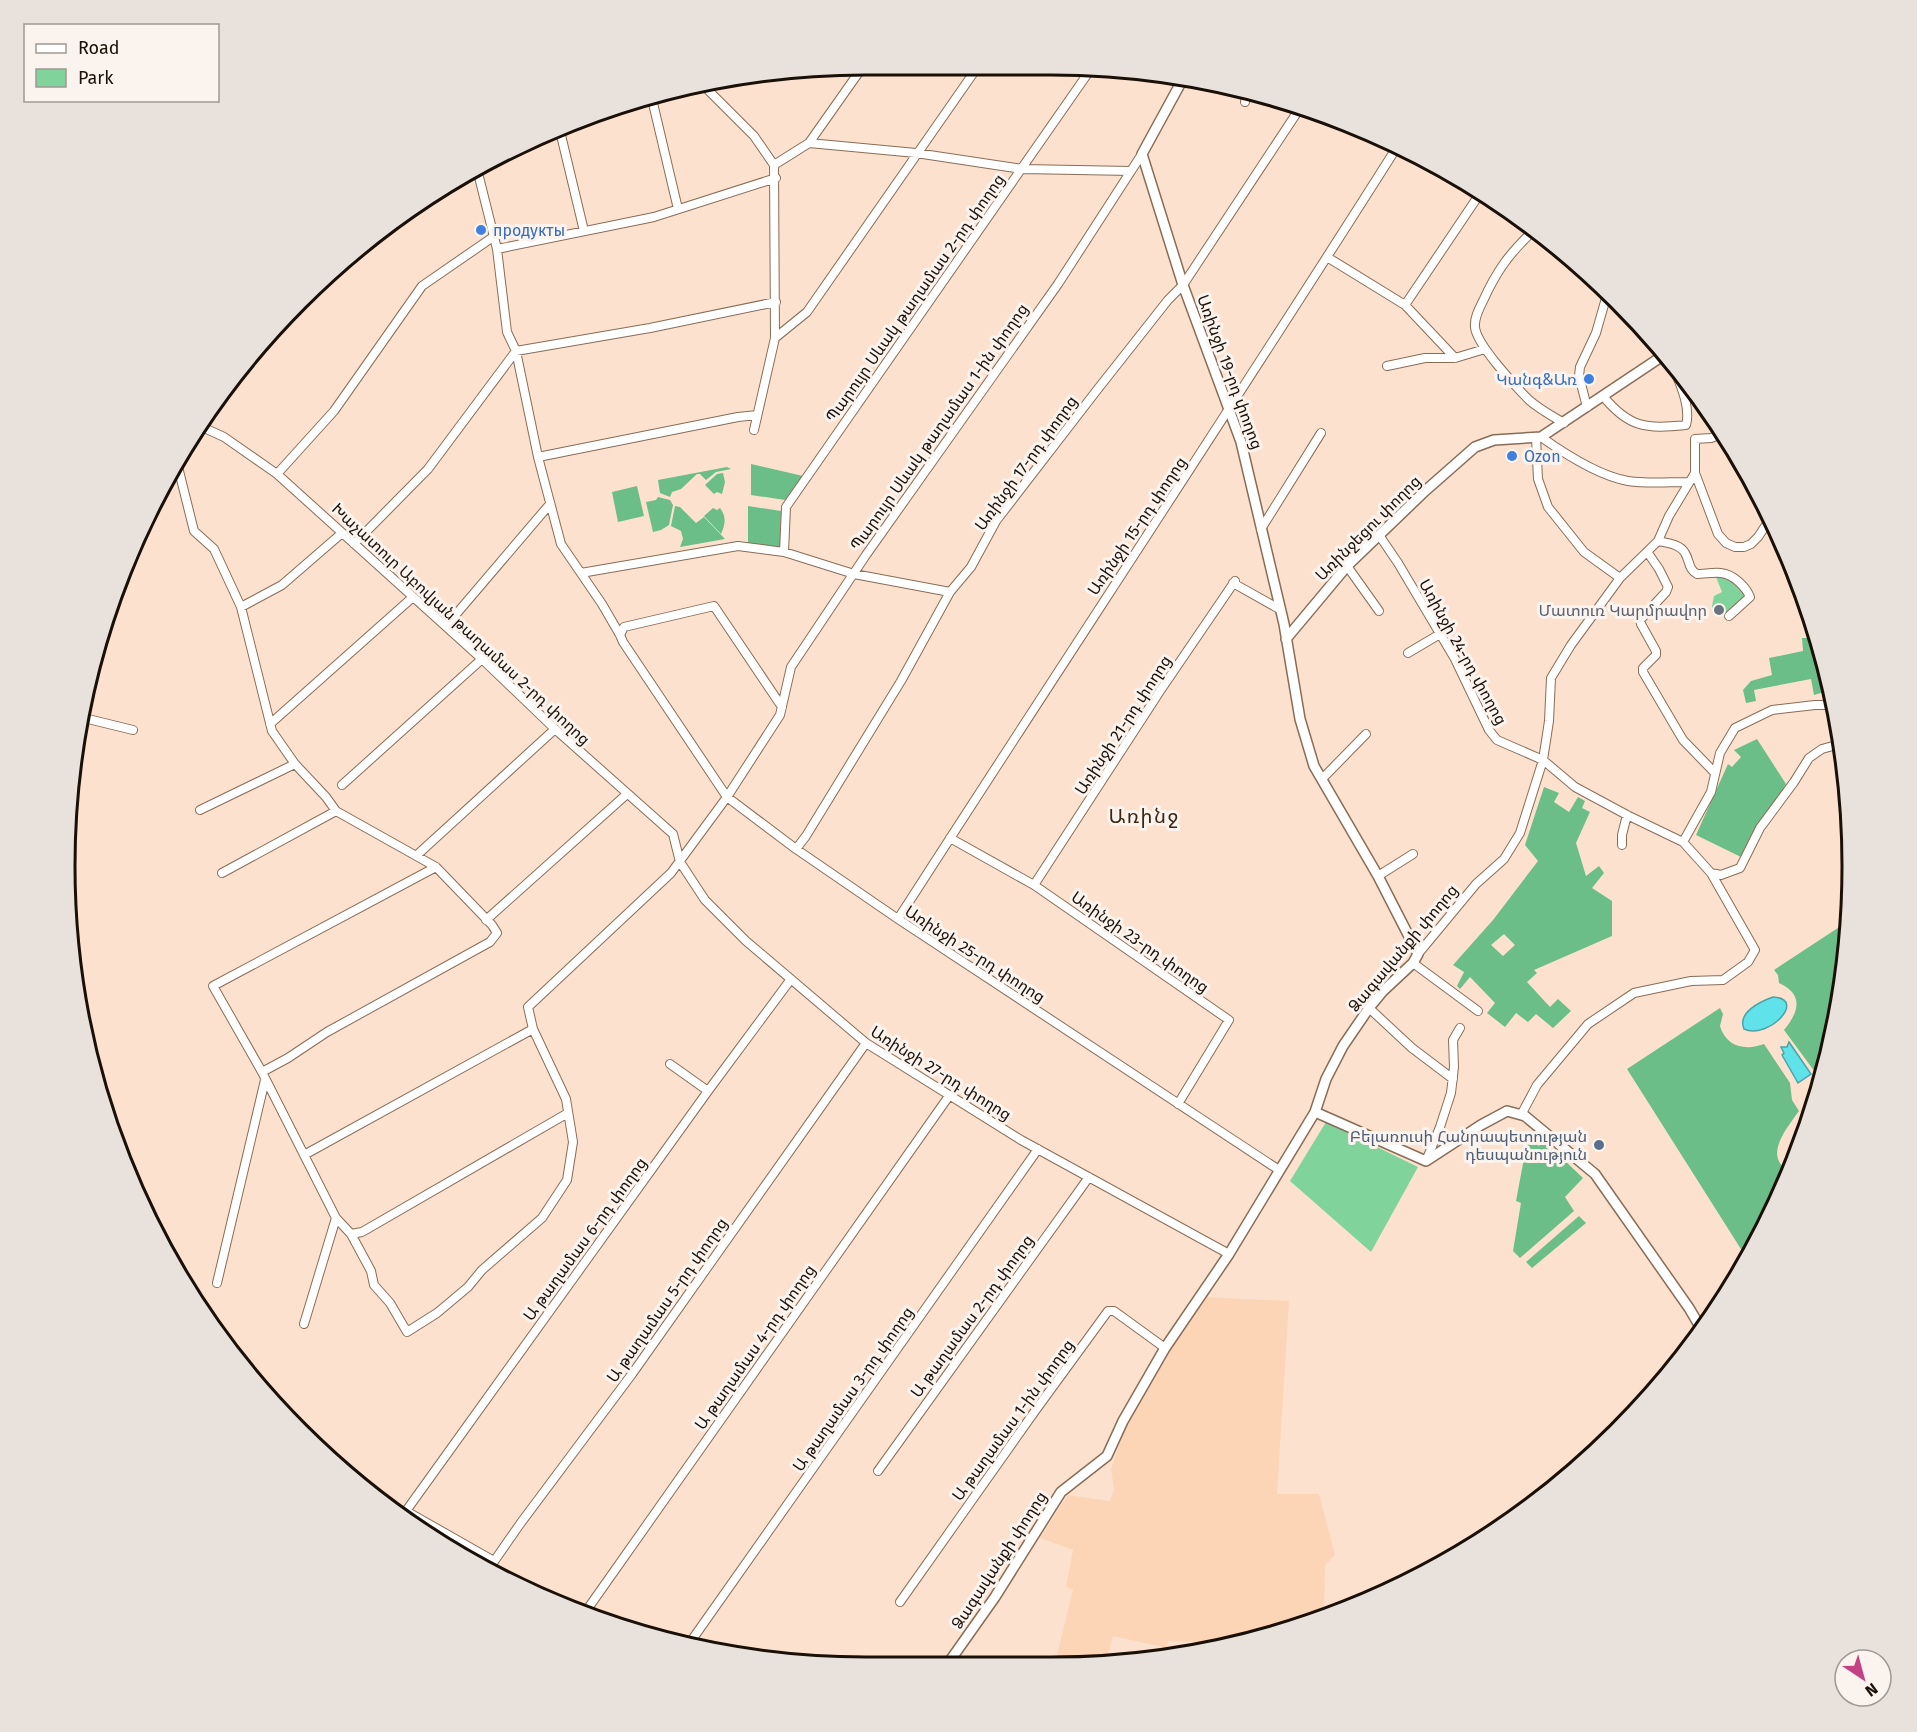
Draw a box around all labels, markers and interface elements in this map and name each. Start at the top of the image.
legend [24,24,219,102]
text: Road [78,37,120,59]
text: Park [78,67,114,89]
street label: Պարույր Սևակ թաղամաս 2-րդ փողոց [822,170,1008,426]
place label: продукты [493,221,565,240]
marker: продукты [474,223,488,237]
street label: Առինջի 19-րդ փողոց [1193,292,1267,452]
street label: Պարույր Սևակ թաղամաս 1-ին փողոց [846,300,1032,554]
place label: Կանգ&Առ [1496,370,1577,389]
marker: Կանգ&Առ [1582,372,1596,386]
street label: Առինջի 17-րդ փողոց [971,392,1081,534]
place label: Ozon [1524,447,1561,466]
marker: Ozon [1505,449,1519,463]
street label: Առինջի 15-րդ փողոց [1084,453,1190,599]
street label: Առինջեցու փողոց [1311,471,1425,585]
street label: Խաչատուր Աբովյան թաղամաս 2-րդ փողոց [328,499,594,749]
street label: Առինջի 24-րդ փողոց [1415,576,1511,728]
place label: Մատուռ Կարմրավոր [1539,601,1707,620]
marker: Մատուռ Կարմրավոր [1712,603,1726,617]
street label: Առինջի 21-րդ փողոց [1071,652,1175,798]
district label: Առինջ [1109,804,1179,828]
street label: Ձագավանքի փողոց [1344,881,1462,1015]
street label: Առինջի 23-րդ փողոց [1068,887,1212,997]
street label: Առինջի 25-րդ փողոց [901,901,1049,1007]
street label: Առինջի 27-րդ փողոց [867,1022,1015,1124]
place label: Բելառուսի Հանրապետության դեսպանություն [1350,1127,1587,1164]
marker: Բելառուսի Հանրապետության դեսպանություն [1592,1138,1606,1152]
street label: Ա թաղամաս 6-րդ փողոց [519,1154,651,1324]
street label: Ա թաղամաս 5-րդ փողոց [603,1214,731,1386]
street label: Ա թաղամաս 2-րդ փողոց [907,1231,1037,1401]
street label: Ա թաղամաս 4-րդ փողոց [691,1261,819,1433]
street label: Ա թաղամաս 3-րդ փողոց [789,1303,917,1475]
street label: Ա թաղամաս 1-ին փողոց [948,1336,1078,1504]
street label: Ձագավանքի փողոց [947,1488,1051,1632]
north arrow [1833,1648,1893,1708]
text: N [1862,1679,1881,1701]

